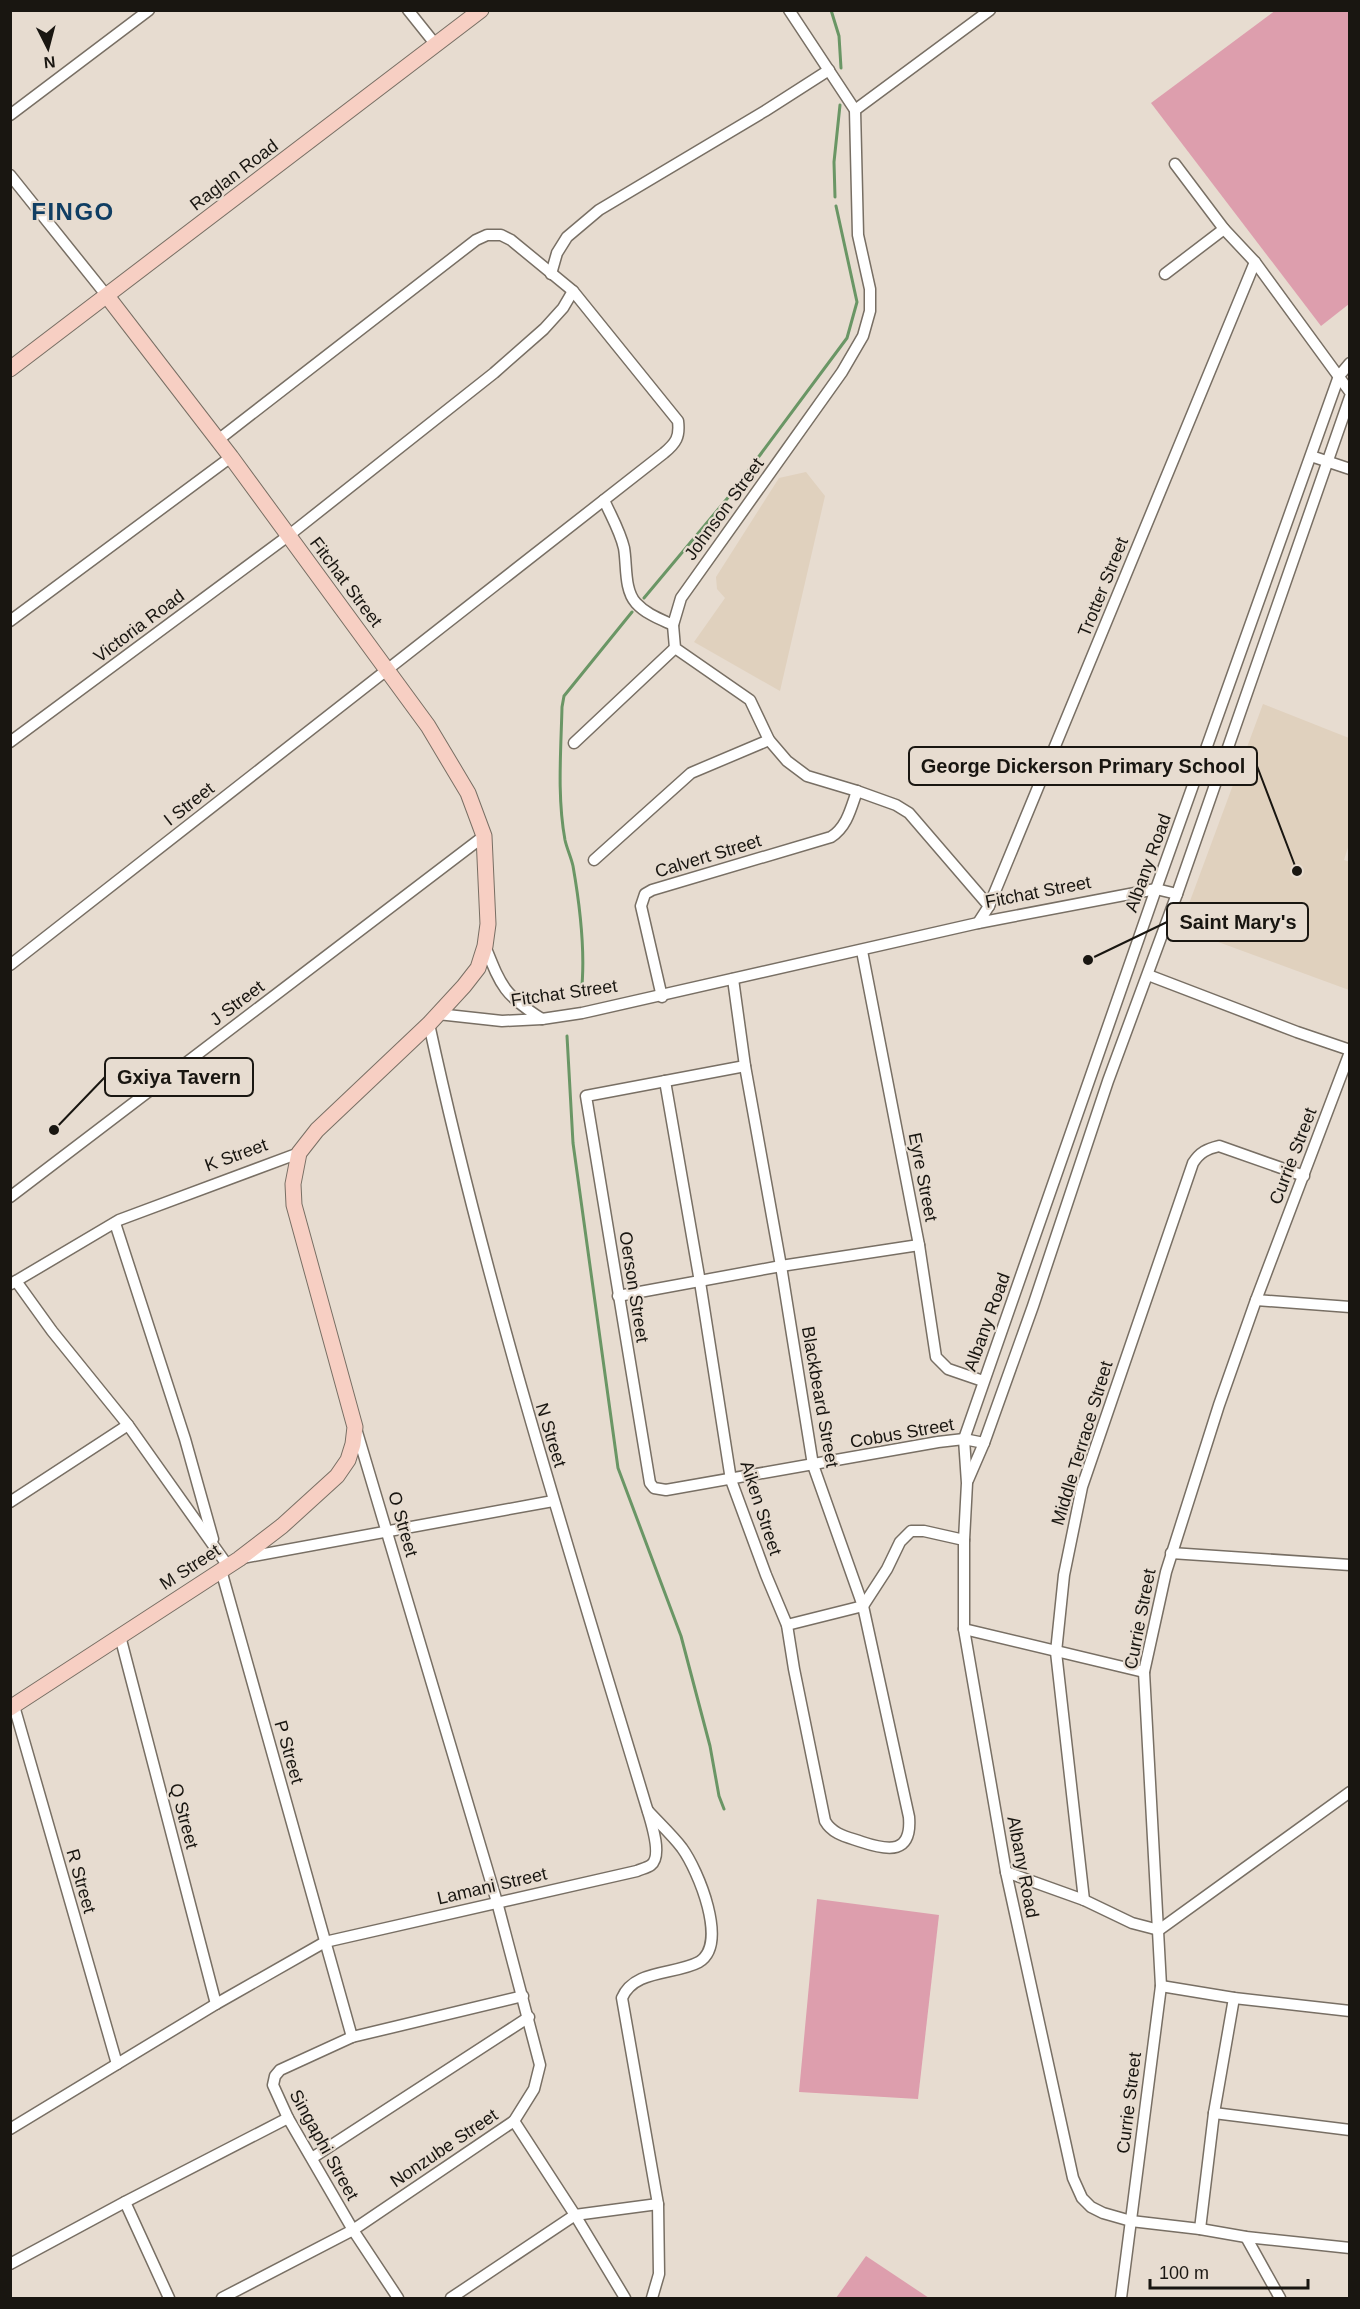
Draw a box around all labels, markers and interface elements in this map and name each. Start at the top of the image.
north arrow [18,18,78,78]
text: N [43,53,56,71]
street label: Raglan Road [186,135,282,215]
district label: FINGO [31,198,115,225]
street label: Johnson Street [680,454,768,564]
street label: Fitchat Street [306,533,386,631]
street label: Trotter Street [1074,534,1132,640]
street label: Victoria Road [90,586,188,666]
callout: George Dickerson Primary School [909,747,1257,785]
text: George Dickerson Primary School [921,755,1245,777]
street label: I Street [160,778,218,830]
street label: Albany Road [1121,811,1175,915]
street label: Calvert Street [652,830,764,882]
street label: Fitchat Street [984,872,1092,912]
callout: Saint Mary's [1167,903,1308,941]
text: Saint Mary's [1179,911,1297,933]
street label: J Street [206,976,268,1030]
street label: Fitchat Street [510,976,618,1010]
callout: Gxiya Tavern [105,1058,253,1096]
text: Gxiya Tavern [117,1066,241,1088]
street label: Currie Street [1265,1105,1321,1207]
street label: Eyre Street [905,1131,941,1223]
street label: K Street [202,1134,270,1176]
street label: Oerson Street [615,1230,653,1344]
street label: Albany Road [960,1270,1014,1374]
street label: Blackbeard Street [798,1325,842,1469]
street label: Middle Terrace Street [1047,1358,1117,1528]
street label: N Street [532,1401,570,1469]
street label: Cobus Street [849,1414,955,1452]
street label: Aiken Street [736,1458,786,1558]
street label: O Street [384,1489,422,1559]
street label: M Street [156,1540,224,1594]
street label: Currie Street [1120,1567,1160,1671]
street label: P Street [270,1718,308,1786]
street label: Q Street [166,1781,202,1851]
street label: Albany Road [1003,1814,1043,1920]
street label: R Street [62,1847,100,1915]
street label: Lamani Street [435,1864,549,1908]
street label: Currie Street [1113,2051,1145,2155]
street label: Singaphi Street [285,2086,363,2204]
street label: Nonzube Street [387,2105,501,2191]
scale bar [1150,2252,1308,2290]
text: 100 m [1159,2263,1209,2283]

